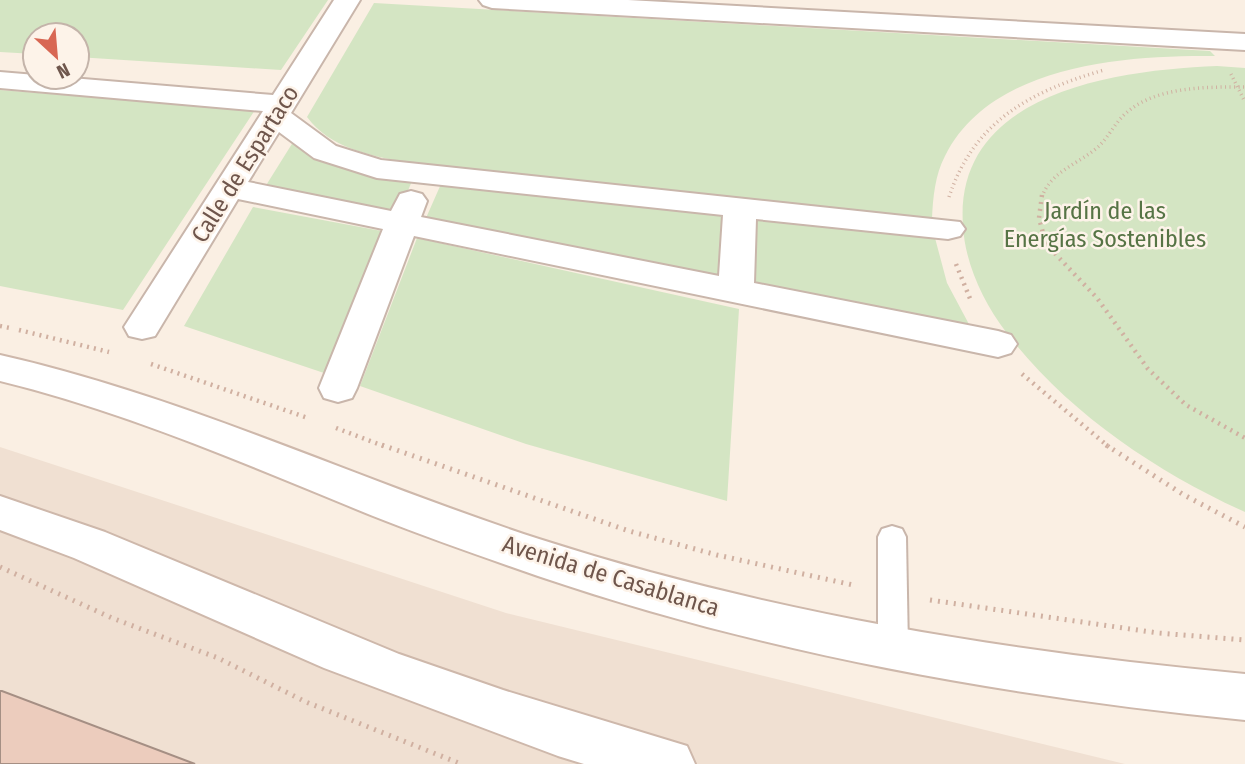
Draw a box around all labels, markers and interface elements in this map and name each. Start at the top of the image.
north arrow [21,21,91,91]
text: N [53,58,73,84]
street label: Calle de Espartaco [185,80,305,248]
park label: Jardín de las Energías Sostenibles [1004,197,1206,253]
street label: Avenida de Casablanca [499,530,723,622]

